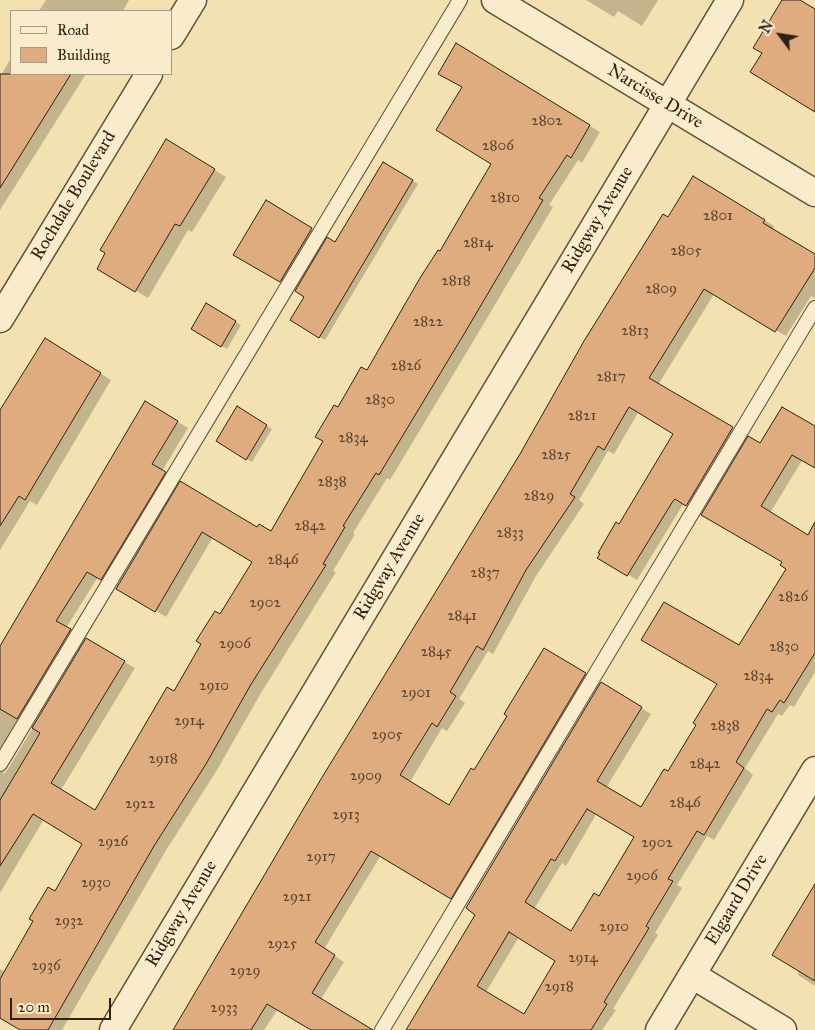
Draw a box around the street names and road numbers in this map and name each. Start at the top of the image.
street label: Narcisse Drive [603,60,707,134]
street label: Rochdale Boulevard [27,127,121,265]
street label: Ridgway Avenue [558,163,638,277]
street label: Ridgway Avenue [350,510,430,624]
street label: Elgaard Drive [701,850,773,950]
street label: Ridgway Avenue [142,857,222,971]

